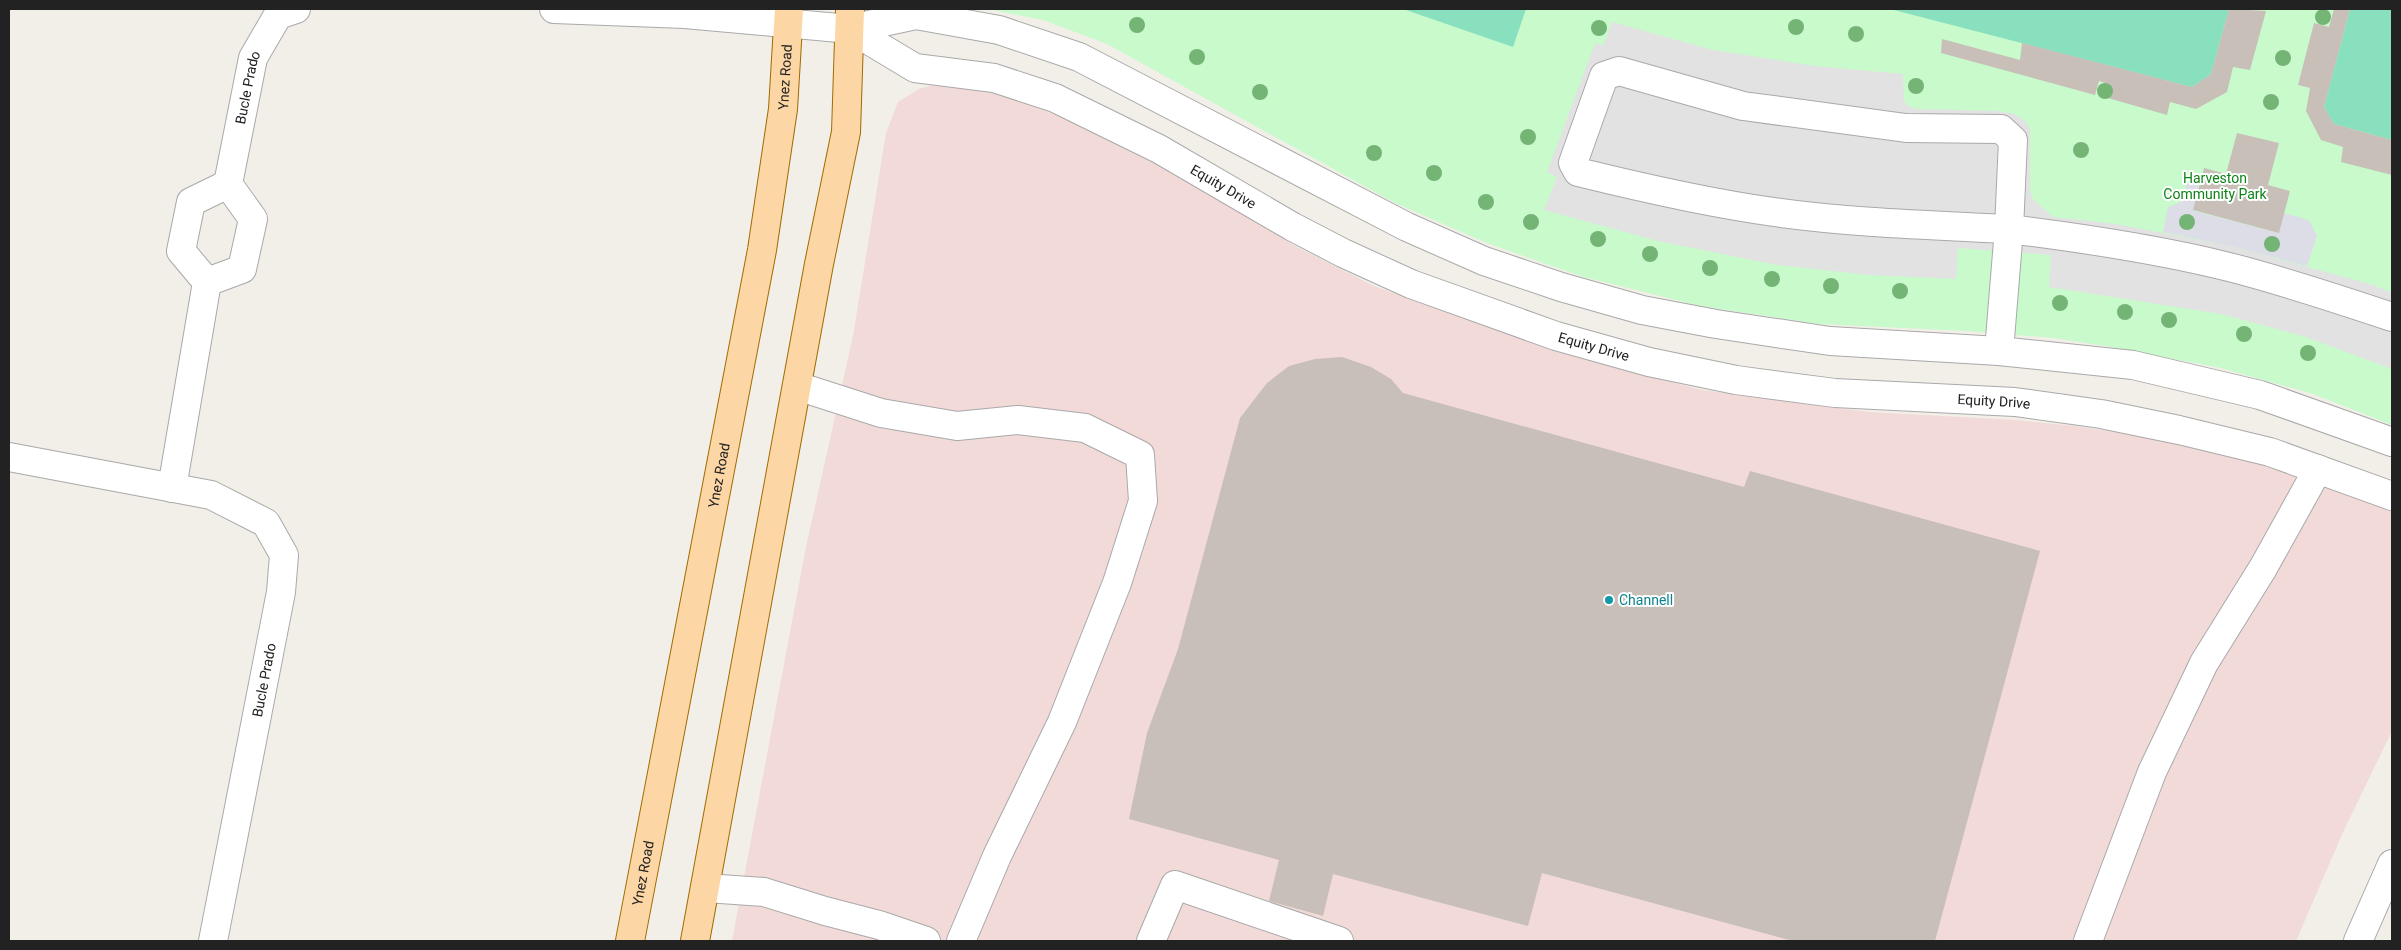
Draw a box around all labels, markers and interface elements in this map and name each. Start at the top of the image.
street label: Ynez Road [775,44,795,110]
street label: Bucle Prado [232,47,264,126]
street label: Equity Drive [1188,161,1259,212]
park label: Harveston Community Park [2163,170,2268,202]
street label: Equity Drive [1557,329,1631,364]
street label: Equity Drive [1957,391,2031,412]
street label: Ynez Road [705,442,733,509]
place label: Channell [1619,592,1673,608]
marker: Channell [1603,594,1615,606]
street label: Bucle Prado [249,642,279,718]
street label: Ynez Road [629,839,657,907]

